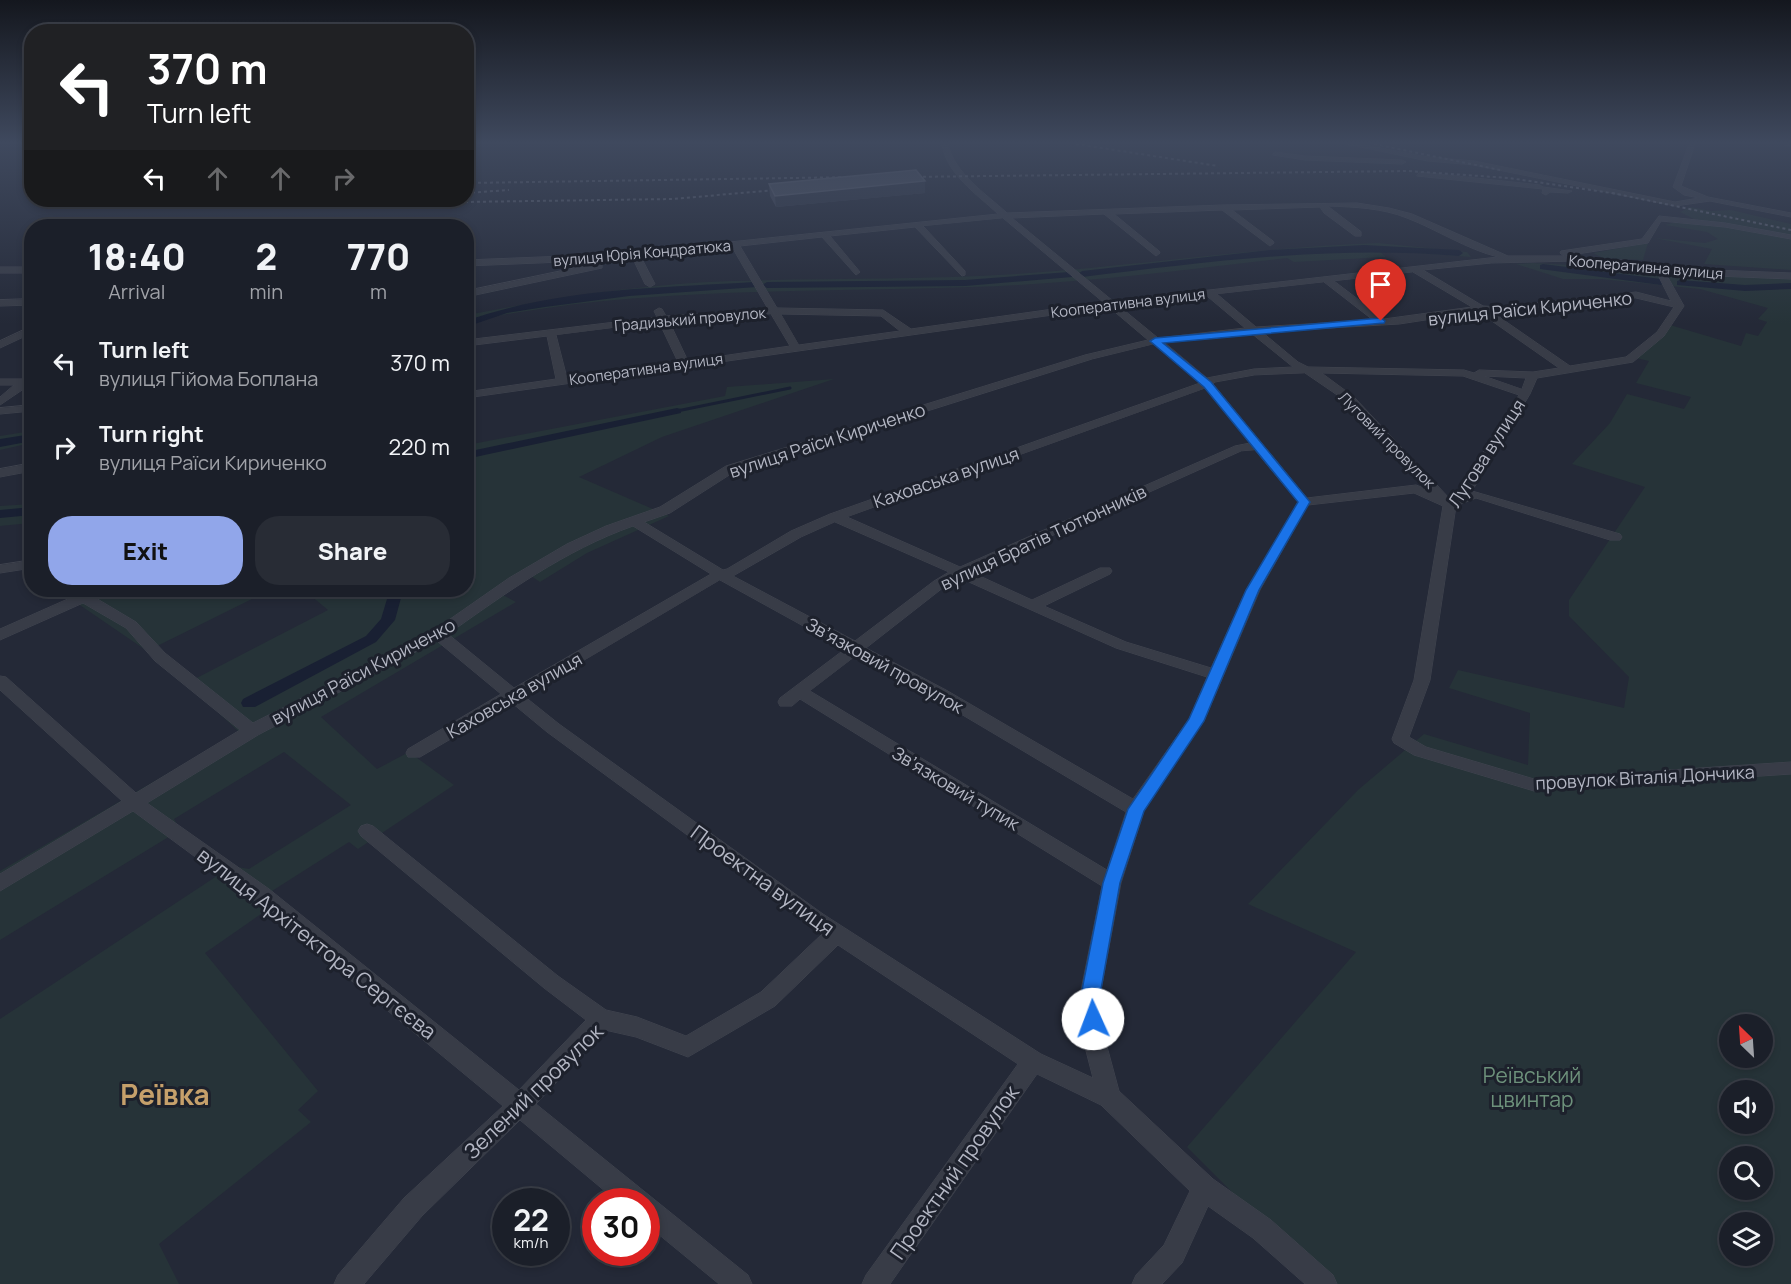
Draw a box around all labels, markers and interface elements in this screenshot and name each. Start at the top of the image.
text: 370 m [147,39,268,97]
icon: left [48,48,126,126]
text: Turn left [147,94,251,131]
icon: left [138,162,171,195]
icon: ahead [201,162,234,195]
icon: ahead [264,162,297,195]
icon: right [327,162,360,195]
text: 18:40 [88,232,186,281]
text: 2 [255,232,277,281]
text: 770 [347,232,410,281]
street label: вулиця Юрія Кондратюка [552,235,732,271]
street label: Кооперативна вулиця [1568,250,1724,284]
pin [1355,259,1406,321]
icon: arrive [1364,268,1397,301]
text: Arrival [108,278,165,305]
text: min [250,278,283,305]
text: m [370,278,387,305]
street label: Кооперативна вулиця [1050,283,1206,323]
street label: вулиця Раїси Кириченко [1427,285,1633,331]
street label: Градизький провулок [613,302,767,336]
text: Turn left [99,335,189,365]
icon: left [48,347,81,380]
text: 370 m [390,348,450,378]
street label: Кооперативна вулиця [568,348,724,390]
text: вулиця Гійома Боплана [99,365,318,392]
street label: Луговий провулок [1334,387,1440,493]
street label: Лугова вулиця [1442,394,1530,512]
street label: вулиця Раїси Кириченко [726,397,928,483]
text: Turn right [99,419,204,449]
icon: right [48,431,81,464]
text: 220 m [388,432,450,462]
street label: Каховська вулиця [870,441,1022,513]
text: вулиця Раїси Кириченко [99,449,327,476]
street label: вулиця Братів Тютюнників [936,479,1150,595]
button: Exit [48,516,243,585]
button: Share [255,516,450,585]
street label: вулиця Раїси Кириченко [267,612,459,730]
street label: Звʼязковий провулок [802,612,969,719]
street label: Каховська вулиця [442,646,586,744]
street label: Звʼязковий тупик [888,741,1025,836]
street label: провулок Віталія Дончика [1535,759,1755,795]
street label: Проектна вулиця [685,818,841,942]
street label: вулиця Архітектора Сергєєва [192,841,442,1045]
position arrow [1061,987,1125,1051]
north arrow [1719,1014,1773,1068]
map controls [1719,1014,1773,1266]
street label: Зелений провулок [457,1017,609,1165]
park label: Реївський цвинтар [1483,1061,1581,1113]
district label: Реївка [120,1075,210,1113]
street label: Проектний провулок [883,1079,1025,1265]
button: sound [1719,1080,1773,1134]
button: search [1719,1146,1773,1200]
speed limit sign: 30 [582,1188,660,1266]
text: 22 [513,1199,549,1240]
button: layers [1719,1212,1773,1266]
text: km/h [514,1232,548,1253]

